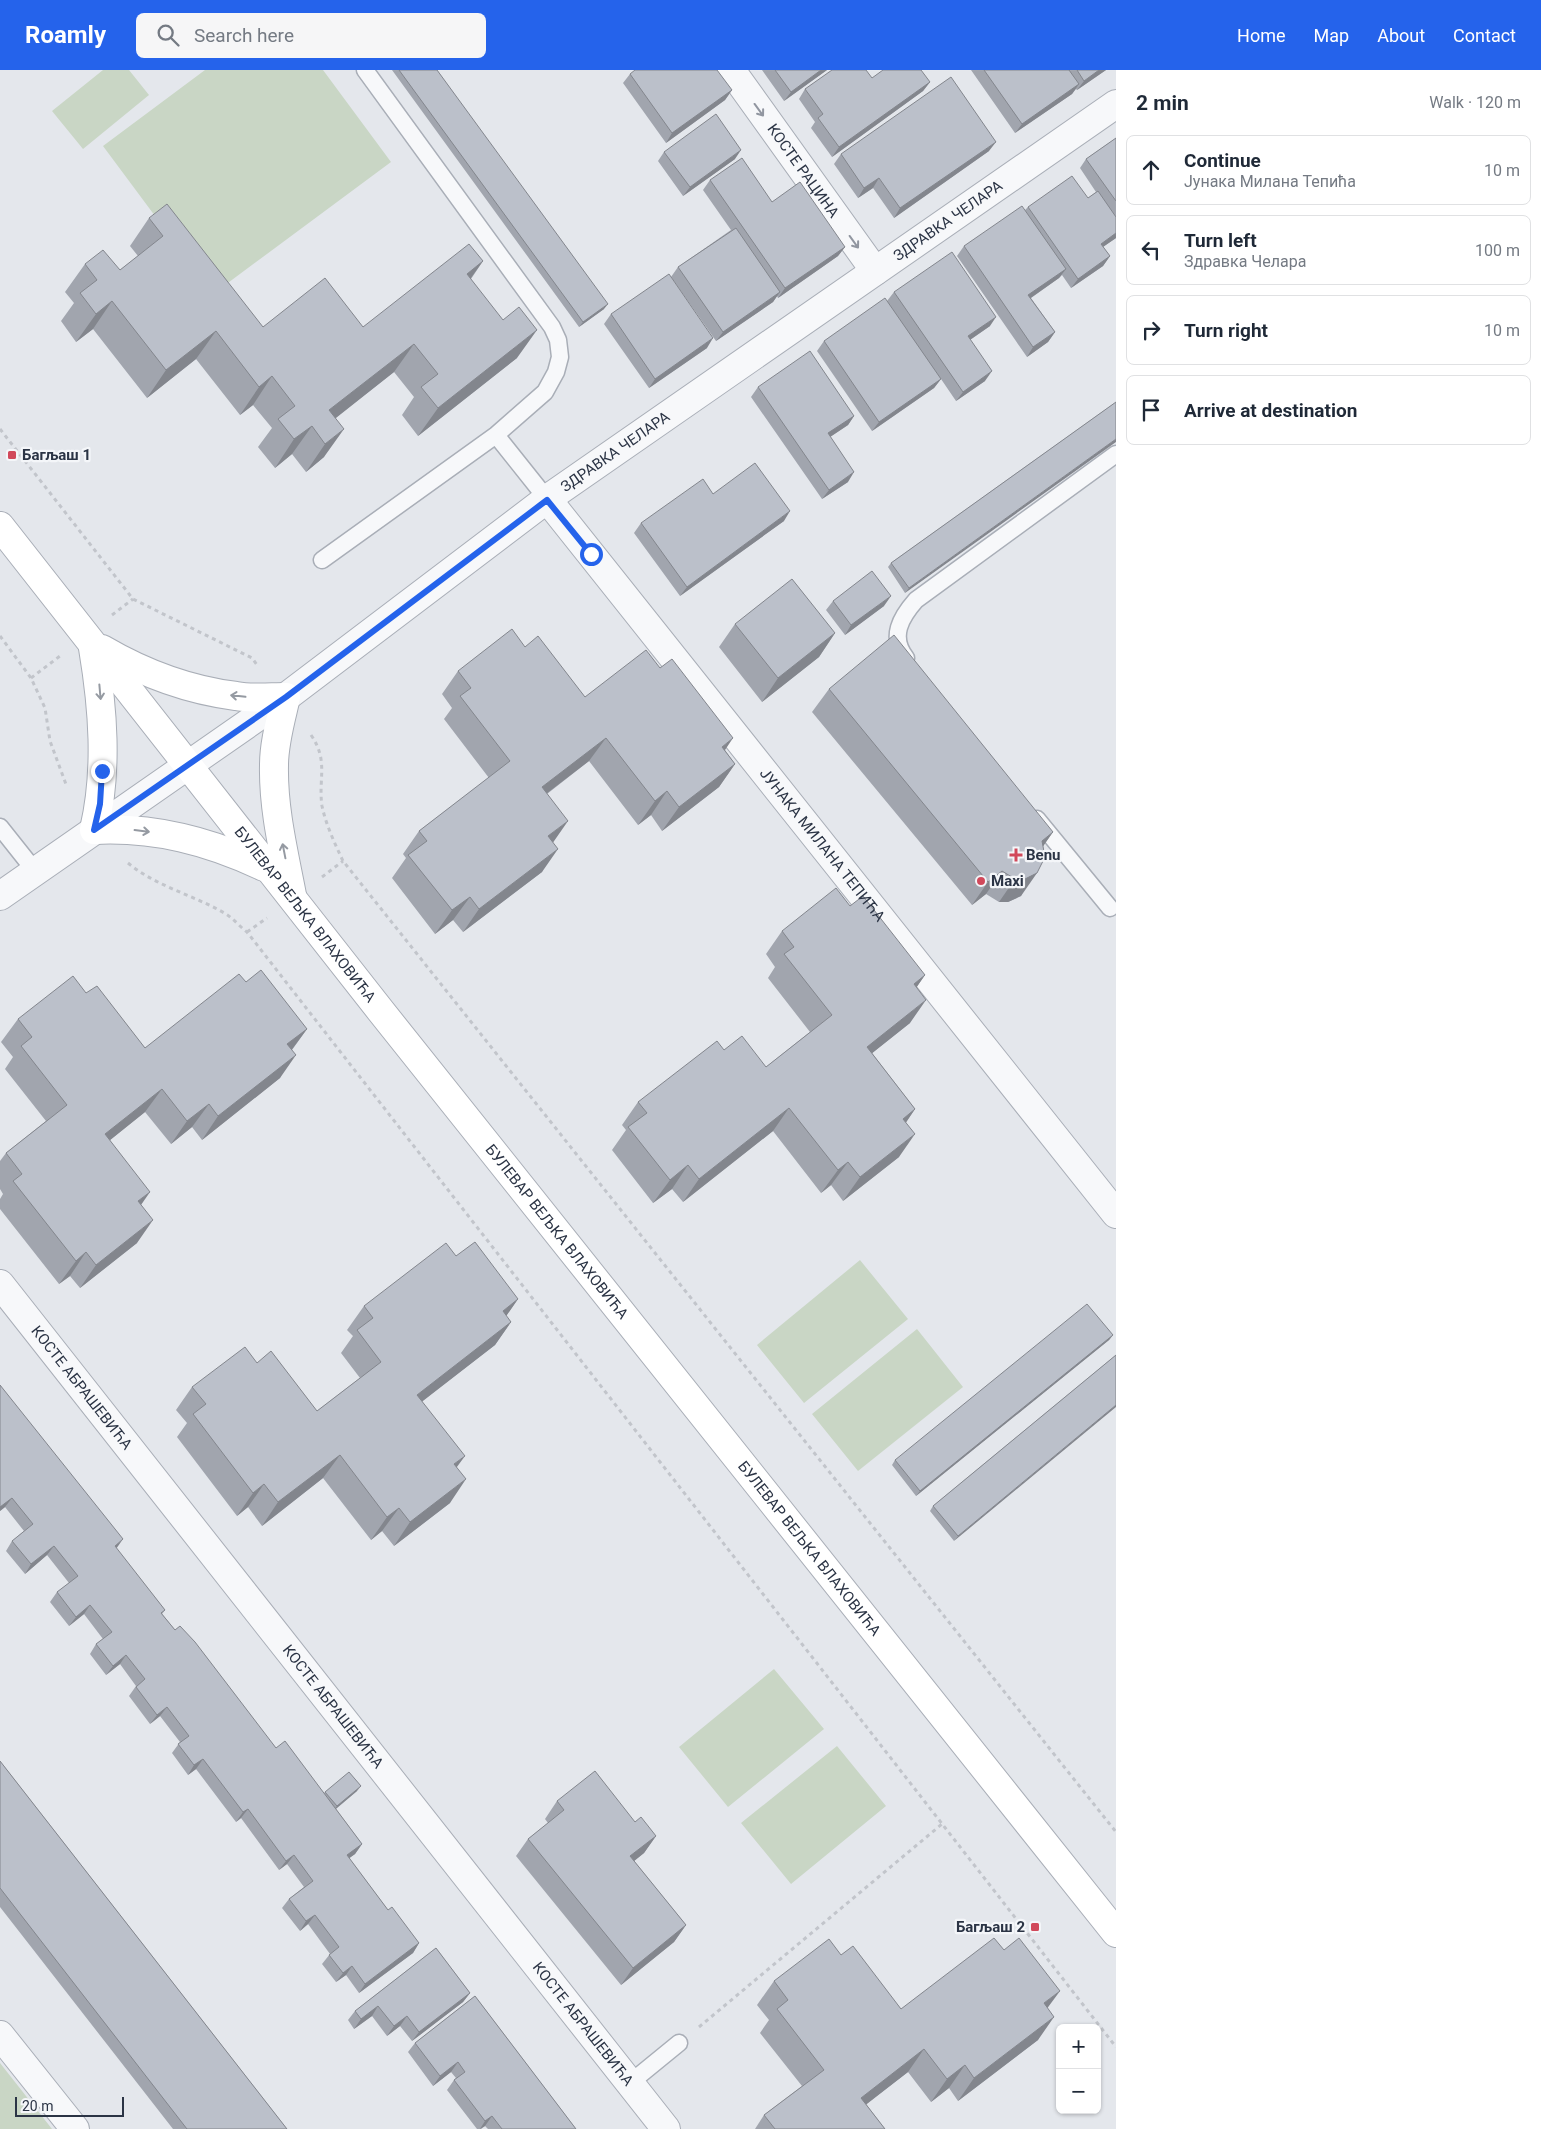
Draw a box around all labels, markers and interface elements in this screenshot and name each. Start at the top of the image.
search box [136,13,486,58]
text: Roamly [25,21,106,49]
icon: search [154,21,182,49]
text: Search here [194,24,294,47]
text: Home [1237,25,1286,46]
text: Map [1314,25,1349,46]
text: About [1377,25,1425,46]
text: Contact [1453,25,1516,46]
text: 2 min [1136,91,1189,115]
text: Walk · 120 m [1429,93,1521,112]
one-way arrow [754,102,765,116]
street label: КОСТЕ РАЦИНА [764,120,843,221]
text: Continue [1184,149,1261,172]
icon: ahead [1137,156,1165,184]
text: 10 m [1484,161,1520,180]
text: Јунака Милана Тепића [1184,172,1356,191]
street label: ЗДРАВКА ЧЕЛАРА [890,177,1006,265]
text: Turn left [1184,229,1257,252]
one-way arrow [849,234,859,248]
icon: left [1137,236,1165,264]
text: 100 m [1475,241,1520,260]
text: Здравка Челара [1184,252,1306,271]
icon: right [1137,316,1165,344]
text: Turn right [1184,319,1268,342]
text: 10 m [1484,321,1520,340]
icon: arrive [1137,396,1165,424]
text: Arrive at destination [1184,399,1357,422]
street label: ЗДРАВКА ЧЕЛАРА [557,408,673,496]
place label: Багљаш 1 [22,446,91,464]
marker: Багљаш 1 [6,449,18,461]
route start [580,543,603,566]
one-way arrow [95,684,105,700]
one-way arrow [230,691,246,701]
route end [91,760,114,783]
street label: ЈУНАКА МИЛАНА ТЕПИЋА [756,765,889,925]
street label: БУЛЕВАР ВЕЉКА ВЛАХОВИЋА [231,823,380,1006]
one-way arrow [134,826,150,836]
one-way arrow [278,844,288,860]
place label: Benu [1026,846,1060,864]
marker: Benu [1010,849,1022,861]
place label: Maxi [991,872,1024,890]
marker: Maxi [975,875,987,887]
street label: БУЛЕВАР ВЕЉКА ВЛАХОВИЋА [482,1141,632,1323]
street label: КОСТЕ АБРАШЕВИЋА [27,1322,136,1453]
street label: БУЛЕВАР ВЕЉКА ВЛАХОВИЋА [734,1457,885,1640]
street label: КОСТЕ АБРАШЕВИЋА [279,1641,387,1772]
place label: Багљаш 2 [956,1918,1025,1936]
marker: Багљаш 2 [1029,1921,1041,1933]
street label: КОСТЕ АБРАШЕВИЋА [529,1958,638,2089]
map controls [1056,2024,1101,2114]
button: + [1056,2024,1101,2069]
button: − [1056,2069,1101,2114]
scale bar [15,2094,124,2117]
text: 20 m [22,2098,54,2114]

